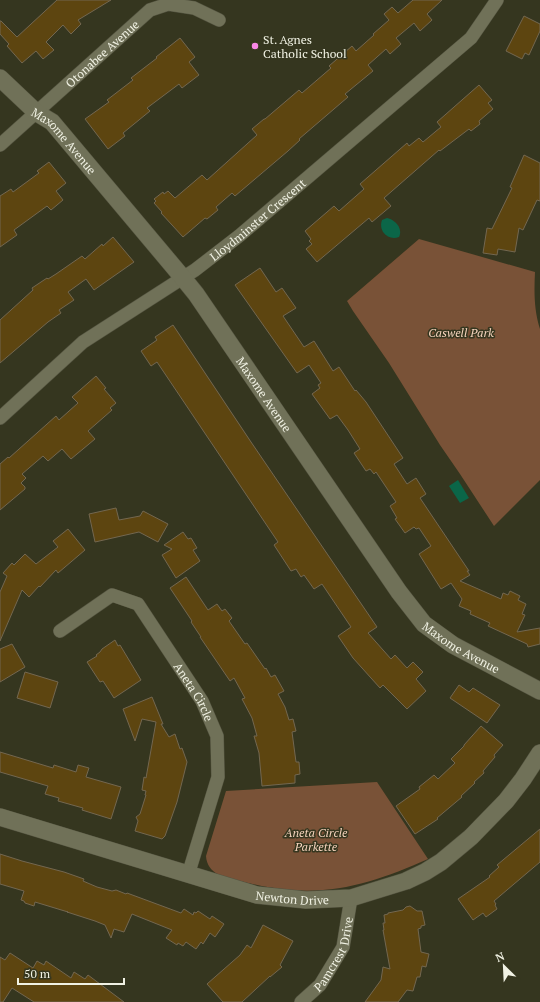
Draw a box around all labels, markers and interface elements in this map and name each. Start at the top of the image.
street label: Otonabee Avenue [62,16,142,90]
place label: St. Agnes Catholic School [263,32,347,61]
marker: St. Agnes Catholic School [250,41,260,51]
street label: Maxome Avenue [29,104,100,177]
street label: Lloydminster Crescent [206,175,309,264]
park label: Caswell Park [428,325,494,340]
street label: Maxome Avenue [233,354,295,435]
street label: Maxome Avenue [420,618,503,676]
street label: Aneta Circle [171,659,217,723]
park label: Aneta Circle Parkette [284,825,348,854]
street label: Newton Drive [255,887,329,908]
street label: Pamcrest Drive [311,916,355,995]
north arrow [484,946,524,986]
text: N [493,949,507,965]
scale bar [18,960,124,986]
text: 50 m [24,966,51,981]

